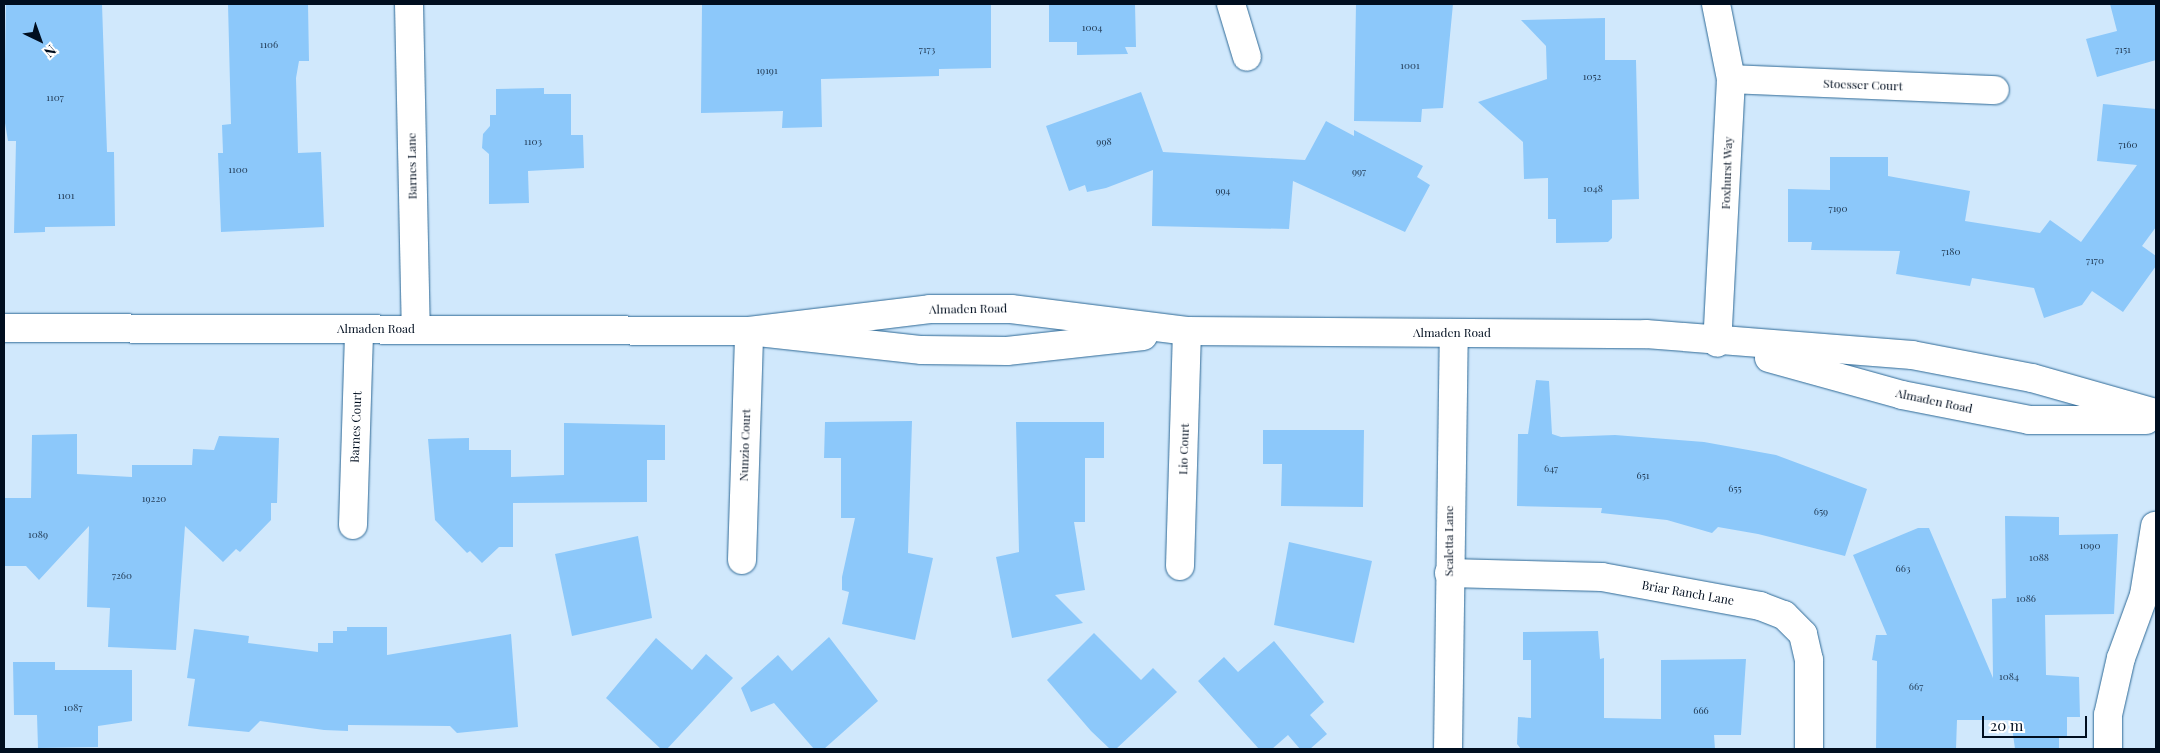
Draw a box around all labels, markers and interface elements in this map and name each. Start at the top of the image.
north arrow [15,15,65,65]
house number: 1004 [1082,22,1102,34]
house number: 1106 [260,39,278,51]
text: N [40,41,60,62]
house number: 7173 [919,44,935,56]
house number: 7151 [2115,44,2131,56]
house number: 1001 [1400,60,1420,72]
house number: 19191 [756,65,778,77]
house number: 1052 [1583,71,1601,83]
street label: Stoesser Court [1823,76,1903,94]
house number: 1107 [46,92,64,104]
street label: Barnes Lane [404,133,420,199]
house number: 1103 [524,136,542,148]
house number: 998 [1096,136,1112,148]
street label: Foxhurst Way [1719,136,1735,210]
house number: 7160 [2119,139,2137,151]
house number: 1100 [228,164,248,176]
house number: 997 [1352,166,1366,178]
house number: 1048 [1583,183,1603,195]
house number: 994 [1215,185,1231,197]
house number: 1101 [57,190,75,202]
house number: 7190 [1829,203,1847,215]
house number: 7180 [1942,246,1960,258]
house number: 7170 [2086,255,2104,267]
street label: Almaden Road [929,301,1007,317]
street label: Almaden Road [337,322,415,336]
street label: Almaden Road [1413,326,1491,340]
street label: Almaden Road [1894,386,1974,416]
street label: Barnes Court [348,391,364,463]
street label: Nunzio Court [737,408,753,482]
street label: Lio Court [1176,423,1192,475]
house number: 647 [1544,463,1558,475]
house number: 651 [1636,470,1650,482]
house number: 655 [1728,483,1742,495]
house number: 19220 [142,493,166,505]
street label: Scaletta Lane [1442,506,1456,576]
house number: 659 [1814,506,1828,518]
house number: 1089 [28,529,48,541]
house number: 1090 [2080,540,2100,552]
house number: 1088 [2029,552,2049,564]
house number: 663 [1896,563,1910,575]
house number: 7260 [112,570,132,582]
street label: Briar Ranch Lane [1641,578,1735,608]
house number: 1086 [2016,593,2036,605]
house number: 1084 [1999,671,2019,683]
house number: 667 [1909,681,1923,693]
house number: 1087 [64,702,82,714]
house number: 666 [1693,705,1709,717]
scale bar [1985,706,2090,738]
text: 20 m [1990,715,2023,735]

